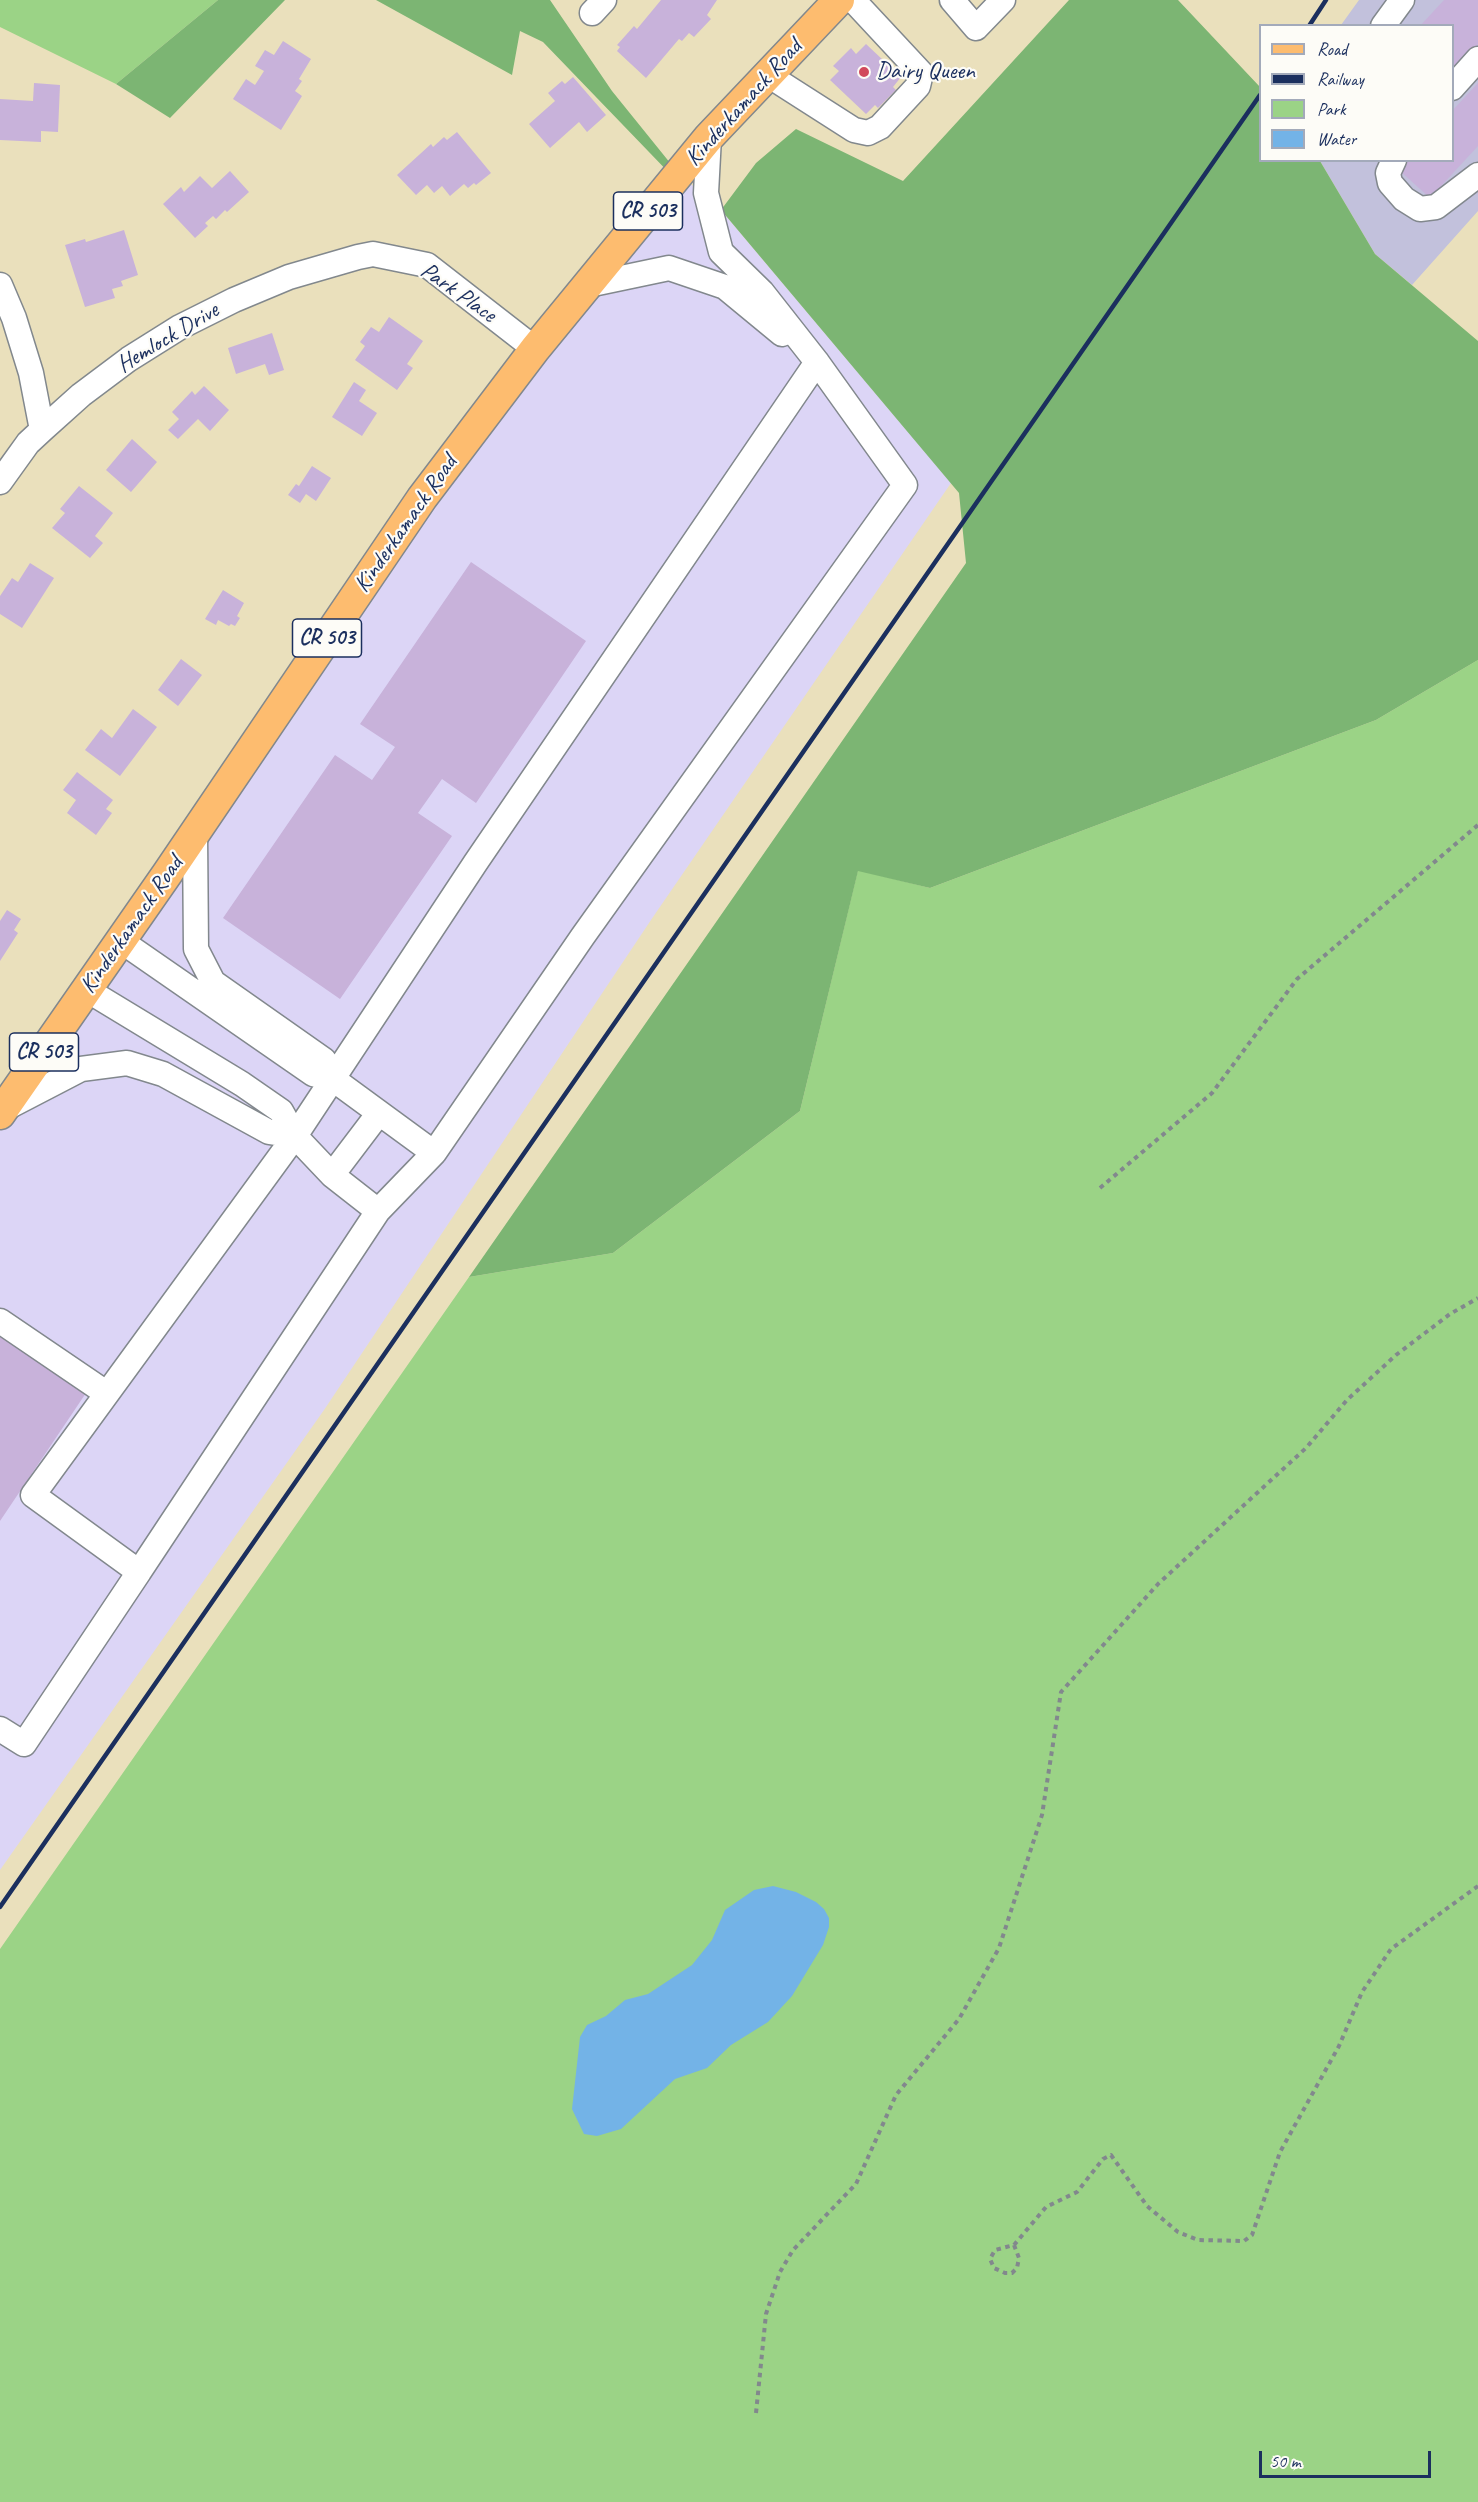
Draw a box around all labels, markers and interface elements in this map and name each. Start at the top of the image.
legend [1259,24,1454,162]
street label: Kinderkamack Road [679,34,809,172]
text: Road [1317,38,1347,60]
place label: Dairy Queen [876,58,975,86]
marker: Dairy Queen [857,65,871,79]
text: Railway [1317,68,1364,90]
text: Park [1317,98,1346,120]
text: Water [1317,128,1356,150]
road number: CR 503 [614,192,682,230]
street label: Park Place [415,257,501,329]
street label: Hemlock Drive [112,296,224,380]
street label: Kinderkamack Road [348,450,464,598]
road number: CR 503 [292,619,362,657]
street label: Kinderkamack Road [74,851,190,999]
road number: CR 503 [9,1033,78,1071]
scale bar [1262,2439,1434,2477]
text: 50 m [1270,2450,1301,2472]

